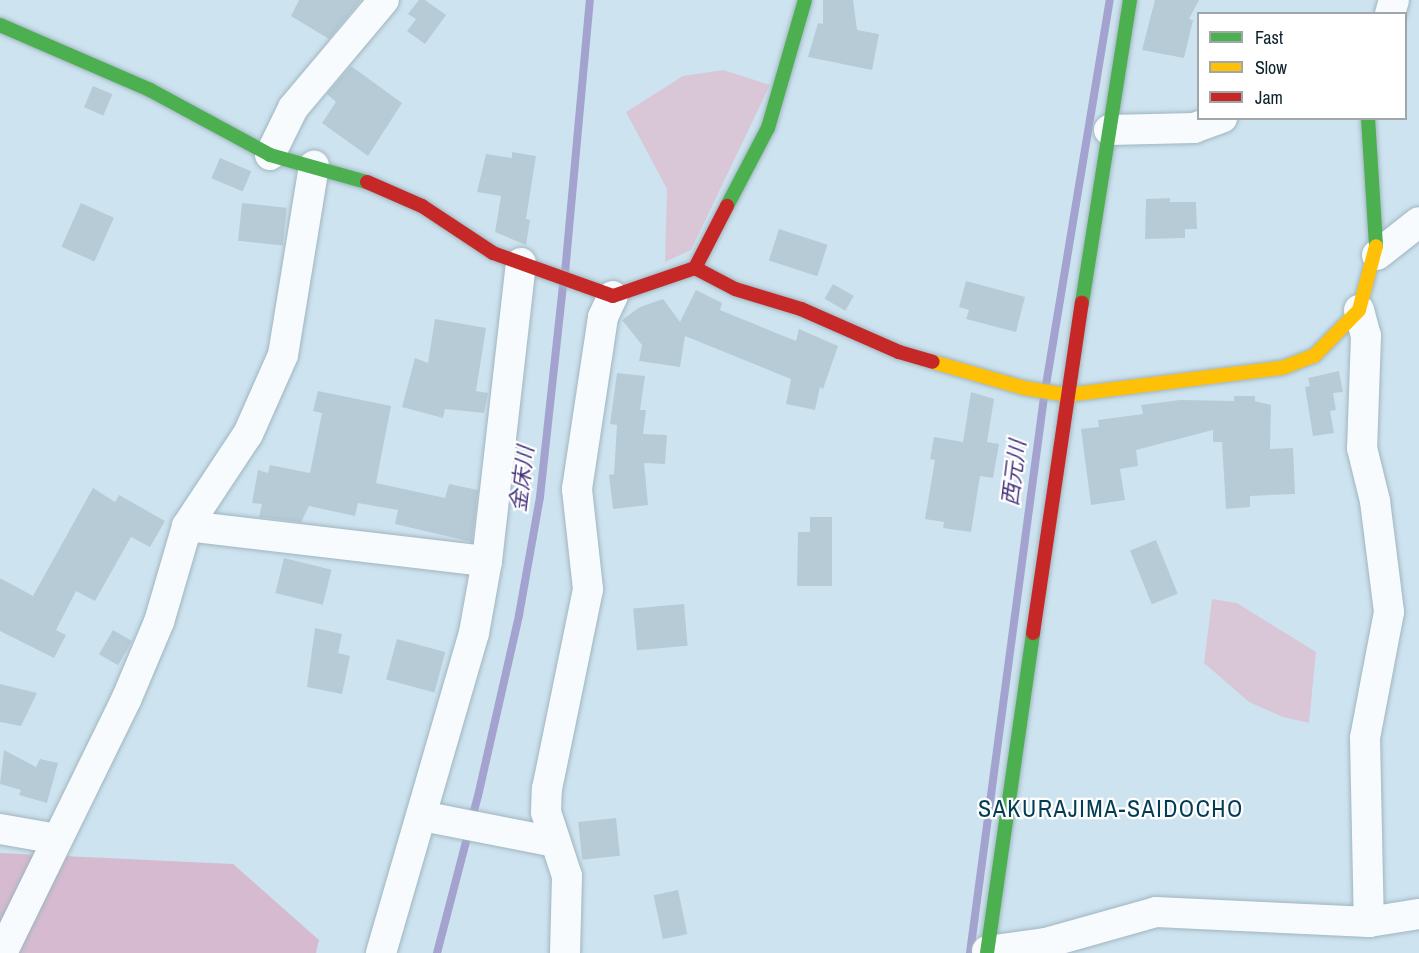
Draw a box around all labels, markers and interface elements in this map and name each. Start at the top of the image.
legend [1197,12,1407,120]
text: Fast [1255,25,1283,50]
text: Slow [1255,55,1287,80]
text: Jam [1255,85,1283,110]
water label: 西元川 [997,439,1031,507]
water label: 金床川 [505,445,539,513]
district label: SAKURAJIMA-SAIDOCHO [978,795,1244,823]

